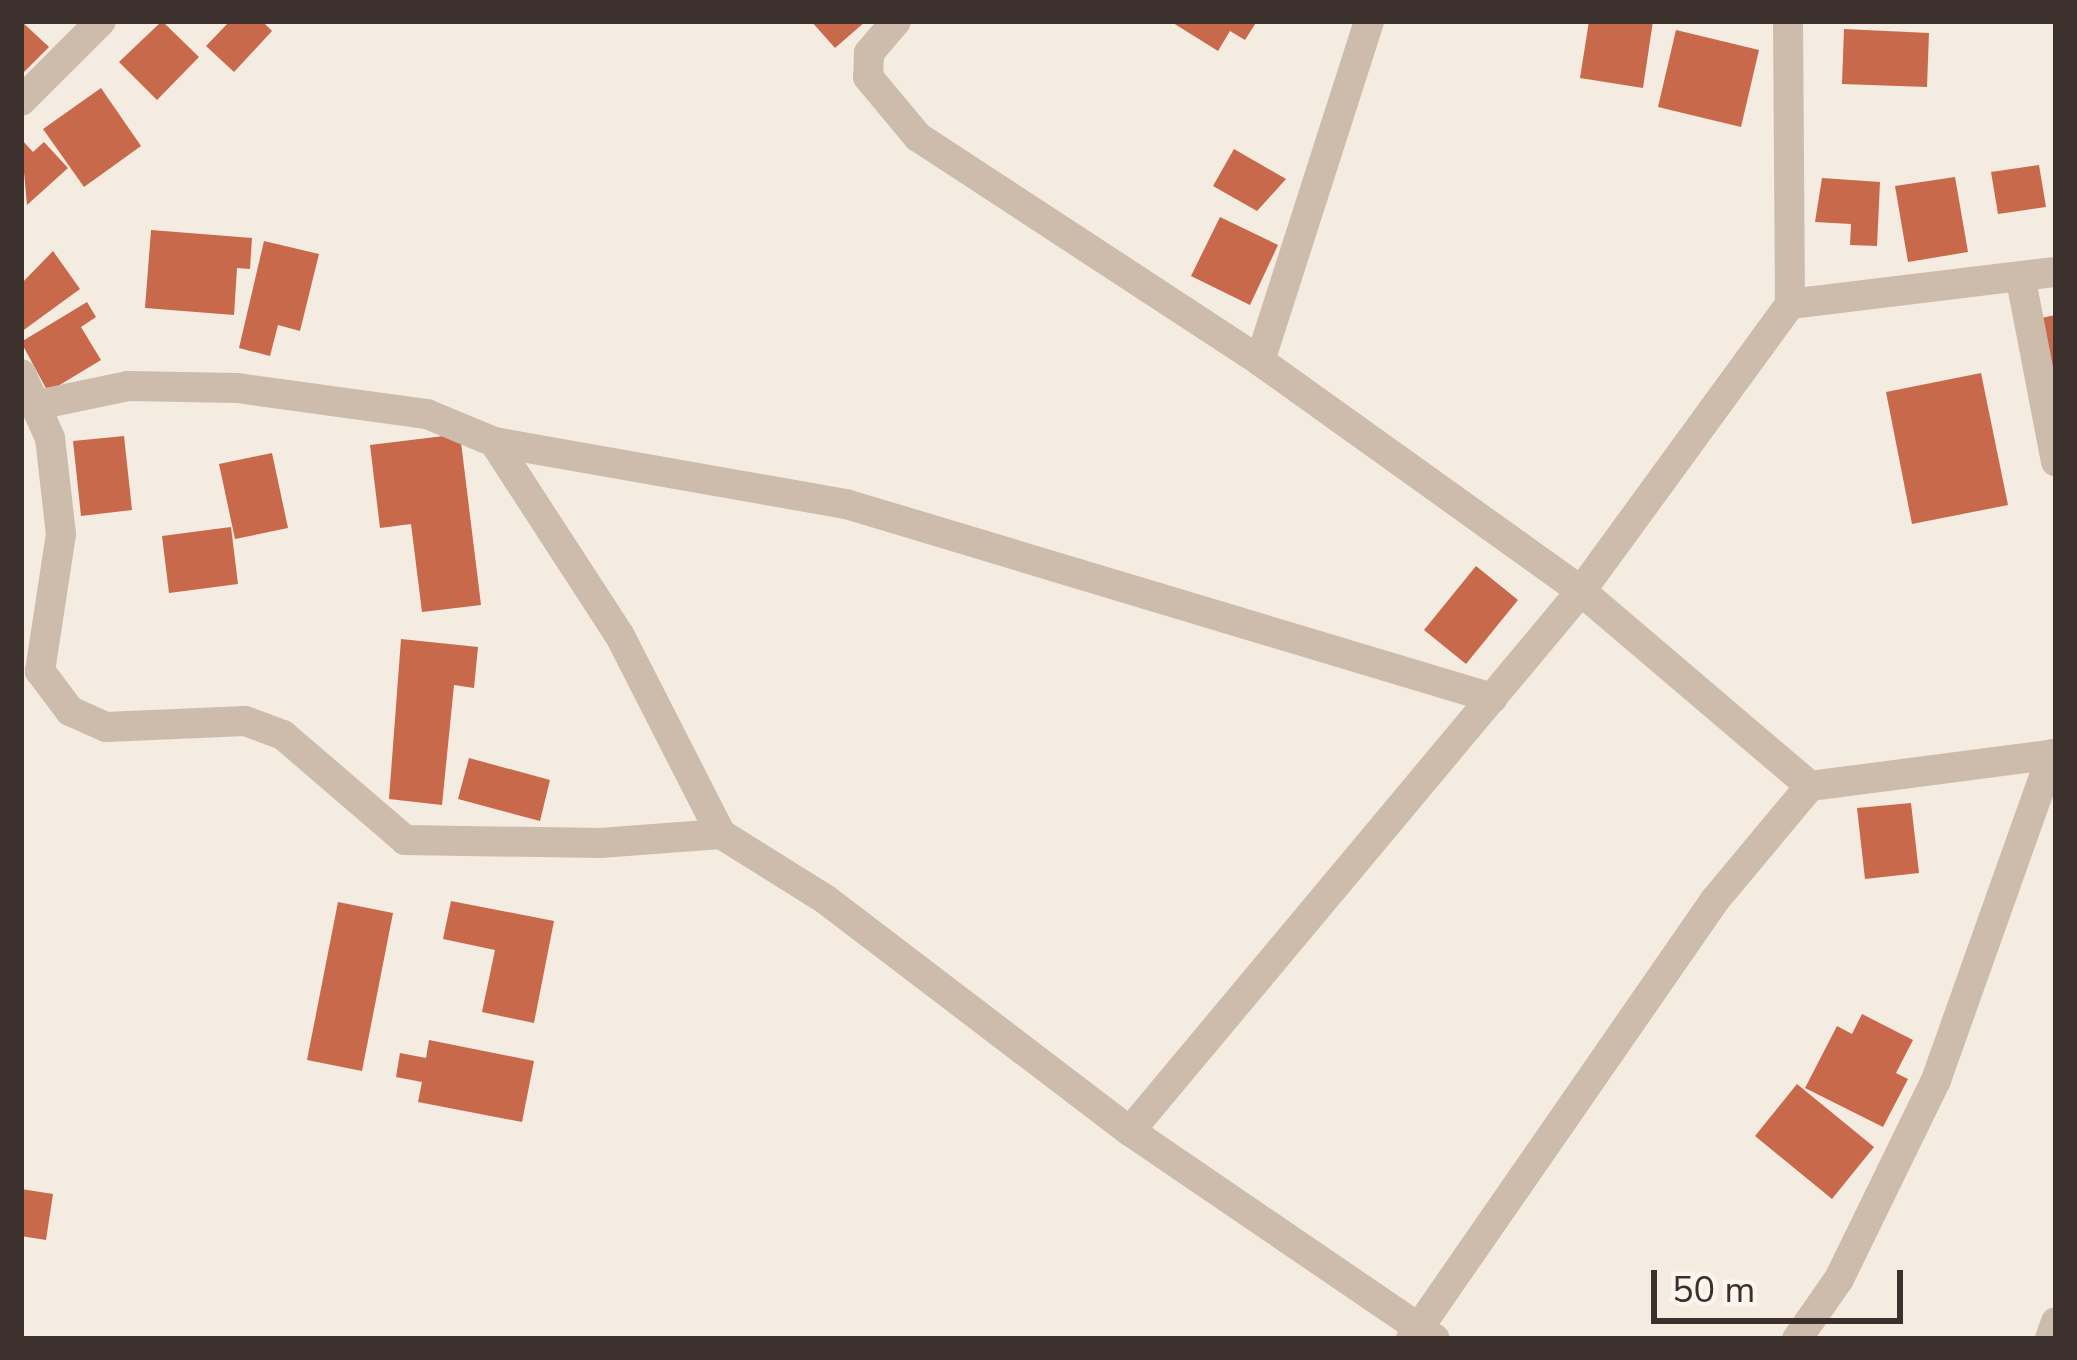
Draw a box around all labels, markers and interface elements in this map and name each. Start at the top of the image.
scale bar [1657,1246,1909,1320]
text: 50 m [1672,1266,1755,1315]

